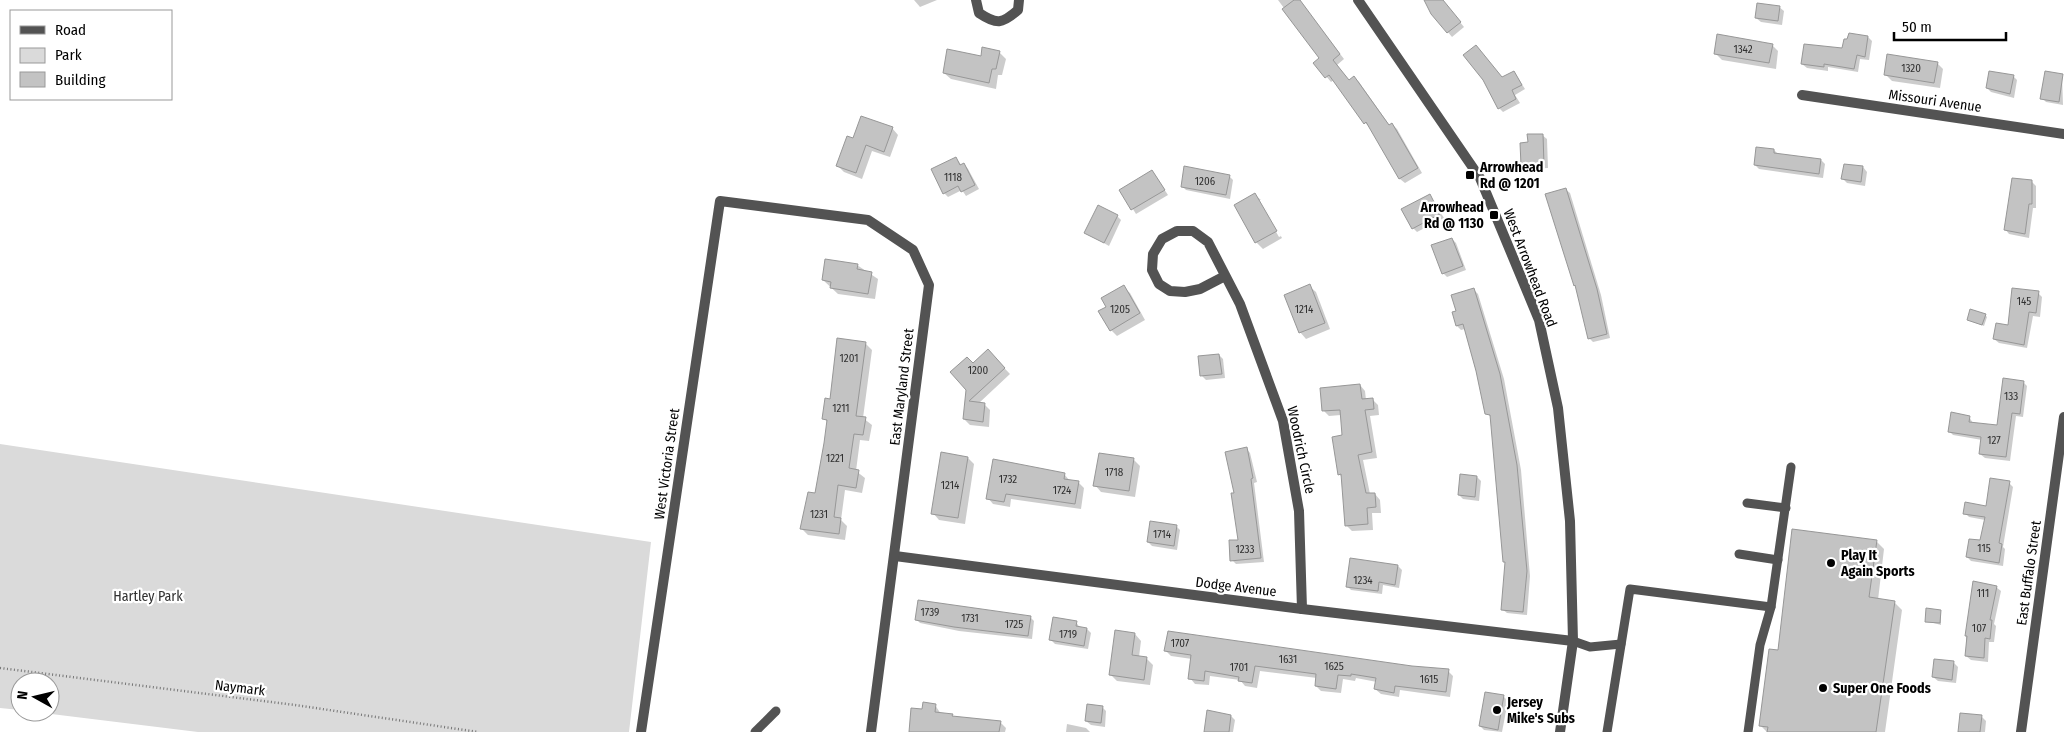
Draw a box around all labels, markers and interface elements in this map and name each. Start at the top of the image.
legend [10,10,172,100]
scale bar [1894,10,2006,42]
text: 50 m [1902,18,1932,36]
text: Road [55,21,86,39]
house number: 1342 [1733,43,1753,56]
text: Park [55,46,82,64]
house number: 1320 [1901,62,1921,75]
text: Building [55,71,106,89]
street label: Missouri Avenue [1887,86,1983,116]
place label: Arrowhead Rd @ 1201 [1479,159,1543,192]
marker: Arrowhead Rd @ 1201 [1464,169,1476,181]
house number: 1118 [944,171,963,184]
house number: 1206 [1195,175,1216,188]
place label: Arrowhead Rd @ 1130 [1420,199,1484,232]
street label: West Arrowhead Road [1500,206,1560,330]
marker: Arrowhead Rd @ 1130 [1488,209,1500,221]
house number: 145 [2017,295,2031,308]
house number: 1205 [1110,303,1130,316]
house number: 1214 [1295,303,1314,316]
street label: East Maryland Street [886,327,918,447]
house number: 1201 [840,352,858,365]
house number: 1200 [968,364,989,377]
house number: 133 [2004,390,2018,403]
house number: 1211 [832,402,850,415]
street label: Woodrich Circle [1283,405,1319,496]
street label: West Victoria Street [651,407,683,521]
house number: 127 [1987,434,2001,447]
house number: 1221 [826,452,844,465]
house number: 1718 [1105,466,1124,479]
house number: 1732 [999,473,1017,486]
house number: 1214 [941,479,960,492]
house number: 1724 [1053,484,1072,497]
house number: 1231 [810,508,828,521]
street label: East Buffalo Street [2013,519,2045,627]
house number: 1714 [1153,528,1172,541]
house number: 115 [1977,542,1991,555]
house number: 1233 [1235,543,1255,556]
place label: Play It Again Sports [1840,547,1915,580]
marker: Play It Again Sports [1825,557,1837,569]
street label: Dodge Avenue [1194,574,1278,600]
house number: 1234 [1353,574,1373,587]
house number: 111 [1977,587,1989,600]
park label: Hartley Park [113,588,183,605]
house number: 1739 [921,606,939,619]
house number: 1731 [961,612,979,625]
house number: 1725 [1005,618,1023,631]
house number: 107 [1972,622,1987,635]
house number: 1719 [1059,628,1077,641]
house number: 1707 [1171,637,1190,650]
house number: 1631 [1279,653,1297,666]
house number: 1625 [1324,660,1344,673]
house number: 1701 [1230,661,1248,674]
north arrow [10,672,60,722]
house number: 1615 [1420,673,1438,686]
street label: Naymark [214,676,267,700]
place label: Super One Foods [1833,680,1931,697]
marker: Super One Foods [1817,682,1829,694]
text: N [14,690,32,701]
place label: Jersey Mike's Subs [1506,694,1575,727]
marker: Jersey Mike's Subs [1491,704,1503,716]

